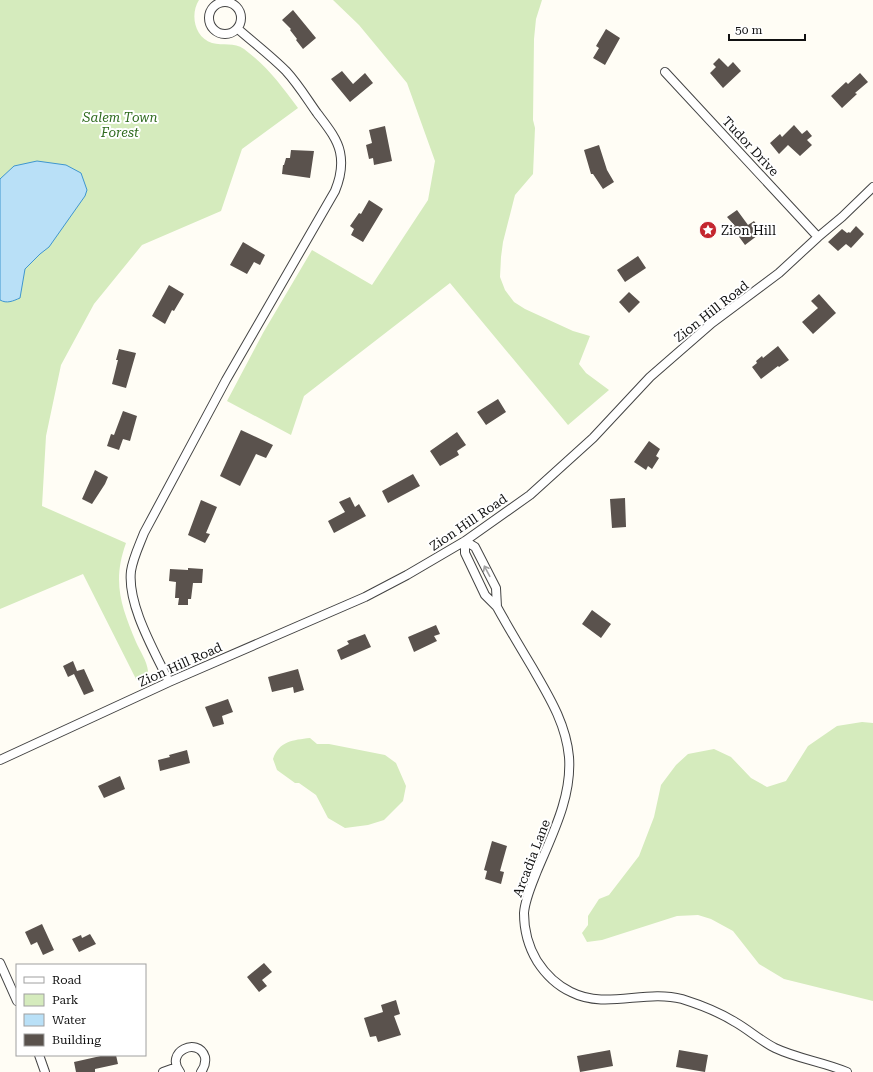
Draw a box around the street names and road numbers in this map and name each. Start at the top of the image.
street label: Tudor Drive [719,114,782,179]
street label: Zion Hill Road [671,277,752,345]
street label: Zion Hill Road [427,491,510,554]
street label: Zion Hill Road [136,639,225,690]
street label: Arcadia Lane [510,817,553,899]

